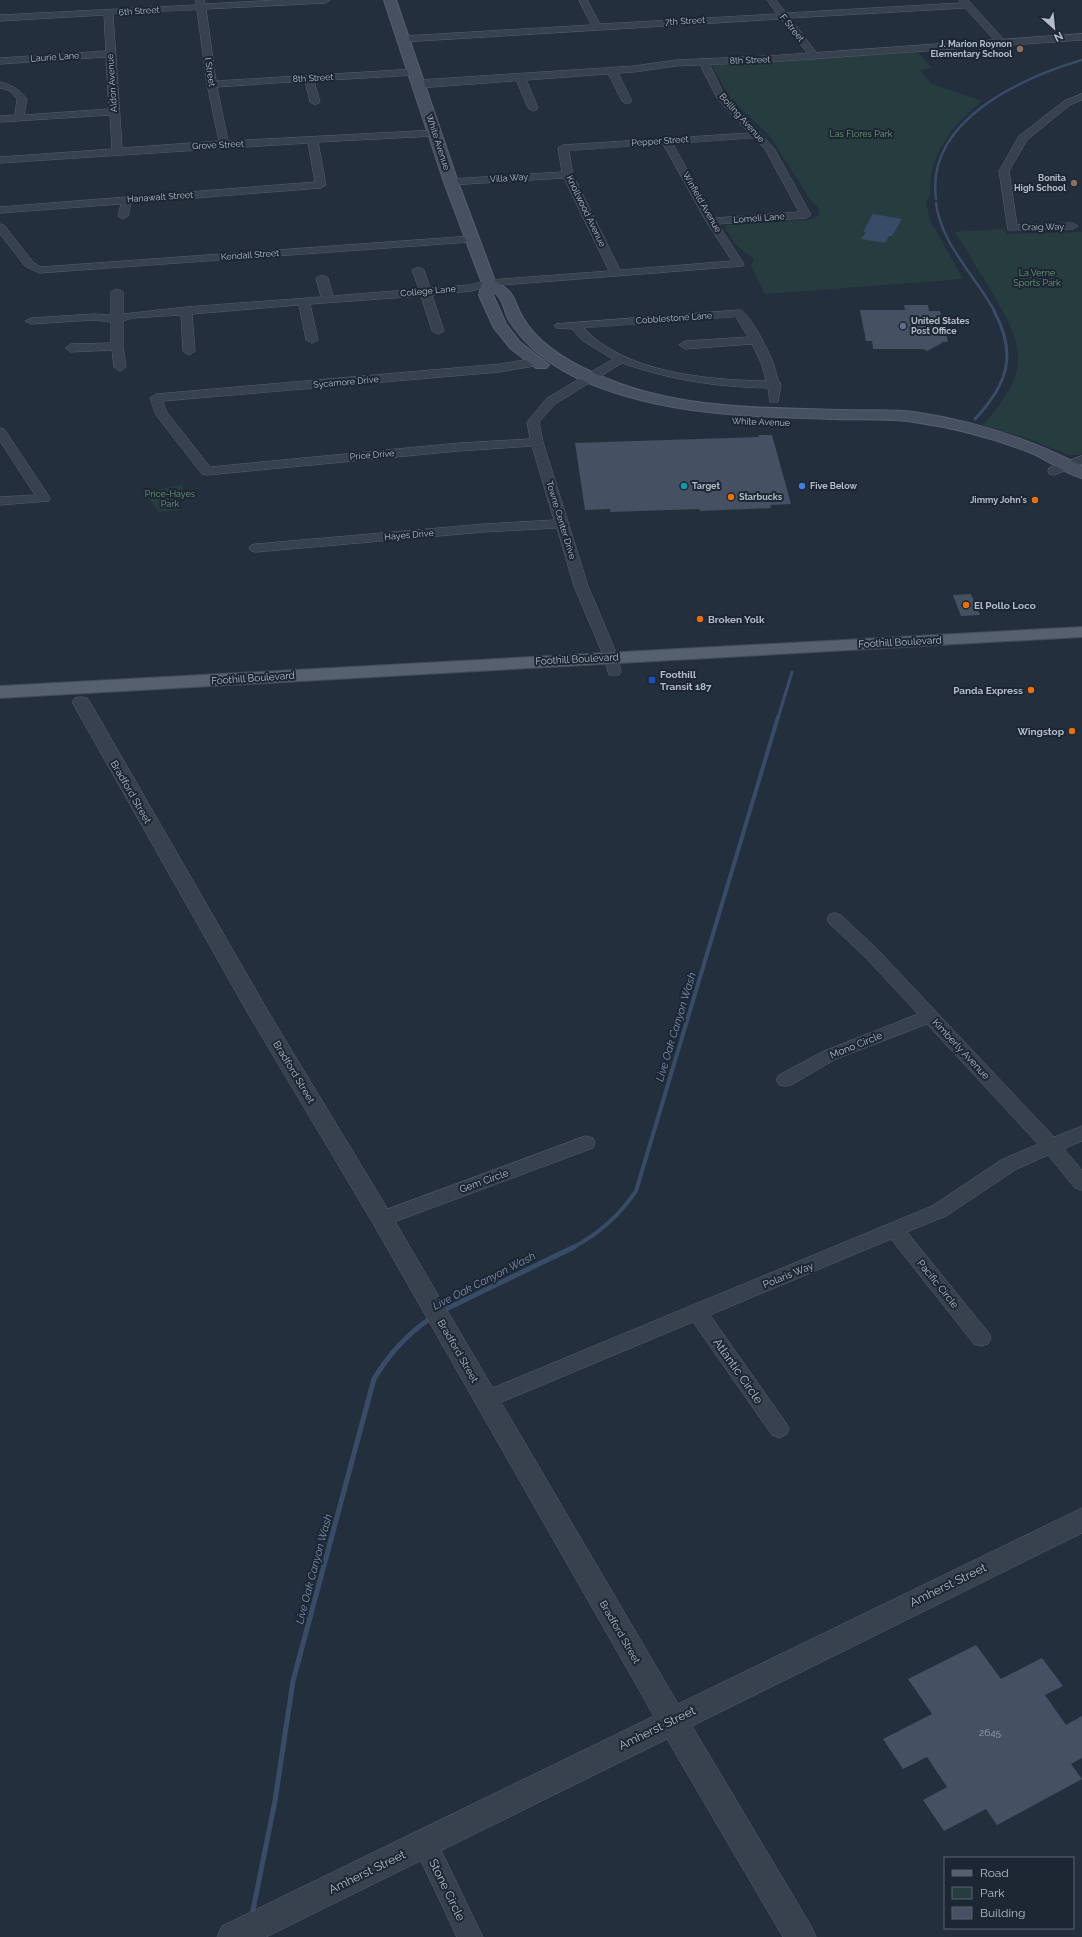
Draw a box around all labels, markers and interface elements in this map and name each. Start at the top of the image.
street label: 6th Street [118,5,160,17]
north arrow [1034,8,1074,48]
street label: F Street [778,12,806,44]
street label: 7th Street [665,15,705,27]
text: N [1052,29,1065,44]
place label: J. Marion Roynon Elementary School [930,39,1012,59]
marker: J. Marion Roynon Elementary School [1015,44,1025,54]
street label: Laurie Lane [30,50,80,64]
street label: Aldon Avenue [105,53,119,112]
street label: 8th Street [729,54,771,66]
street label: I Street [203,57,217,87]
street label: 8th Street [292,72,334,84]
street label: Bolling Avenue [717,91,767,145]
street label: White Avenue [424,113,452,172]
park label: Las Flores Park [829,129,893,139]
street label: Pepper Street [631,134,689,148]
street label: Grove Street [192,139,244,151]
street label: Winfield Avenue [681,170,724,235]
street label: Villa Way [489,172,529,184]
place label: Bonita High School [1014,173,1066,193]
street label: Knollwood Avenue [564,174,608,249]
marker: Bonita High School [1069,178,1079,188]
street label: Hanawalt Street [127,190,193,204]
street label: Lomeli Lane [733,211,786,225]
street label: Craig Way [1022,222,1064,232]
street label: Kendall Street [221,248,279,262]
park label: La Verne Sports Park [1013,268,1061,288]
street label: College Lane [400,284,457,298]
street label: Cobblestone Lane [635,310,713,326]
place label: United States Post Office [911,316,970,336]
marker: United States Post Office [898,321,908,331]
street label: Sycamore Drive [313,374,380,390]
street label: White Avenue [732,416,791,428]
street label: Price Drive [349,448,395,462]
street label: Towne Center Drive [544,480,578,561]
marker: Target [679,481,689,491]
place label: Target [692,481,720,491]
marker: Five Below [797,481,807,491]
place label: Five Below [810,481,857,491]
park label: Price-Hayes Park [145,489,196,509]
marker: Starbucks [726,492,736,502]
place label: Starbucks [739,492,783,502]
place label: Jimmy John's [970,495,1028,505]
marker: Jimmy John's [1030,495,1040,505]
street label: Hayes Drive [384,528,435,542]
marker: El Pollo Loco [961,600,971,610]
place label: El Pollo Loco [974,600,1036,611]
marker: Broken Yolk [695,614,705,624]
place label: Broken Yolk [708,614,765,625]
street label: Foothill Boulevard [858,634,942,650]
street label: Foothill Boulevard [535,651,619,667]
place label: Foothill Transit 187 [660,669,712,692]
street label: Foothill Boulevard [211,670,295,686]
marker: Foothill Transit 187 [647,675,657,685]
place label: Panda Express [953,685,1023,696]
marker: Panda Express [1026,685,1036,695]
place label: Wingstop [1017,726,1065,737]
marker: Wingstop [1067,726,1077,736]
street label: Bradford Street [109,759,154,826]
water label: Live Oak Canyon Wash [653,971,699,1083]
street label: Kimberly Avenue [930,1017,992,1082]
street label: Mono Circle [828,1029,884,1060]
street label: Bradford Street [271,1039,317,1106]
street label: Gem Circle [458,1167,510,1195]
water label: Live Oak Canyon Wash [430,1249,538,1313]
street label: Pacific Circle [915,1258,961,1310]
street label: Polaris Way [761,1260,815,1290]
street label: Bradford Street [436,1318,481,1385]
street label: Atlantic Circle [710,1336,766,1406]
water label: Live Oak Canyon Wash [293,1512,335,1626]
street label: Amherst Street [907,1560,989,1610]
street label: Bradford Street [598,1599,643,1666]
street label: Amherst Street [616,1703,698,1753]
house number: 2645 [979,1727,1002,1738]
street label: Amherst Street [326,1847,408,1897]
street label: Stone Circle [426,1857,468,1923]
legend [944,1857,1074,1929]
text: Road [980,1866,1009,1880]
text: Park [980,1886,1005,1900]
text: Building [980,1906,1026,1920]

